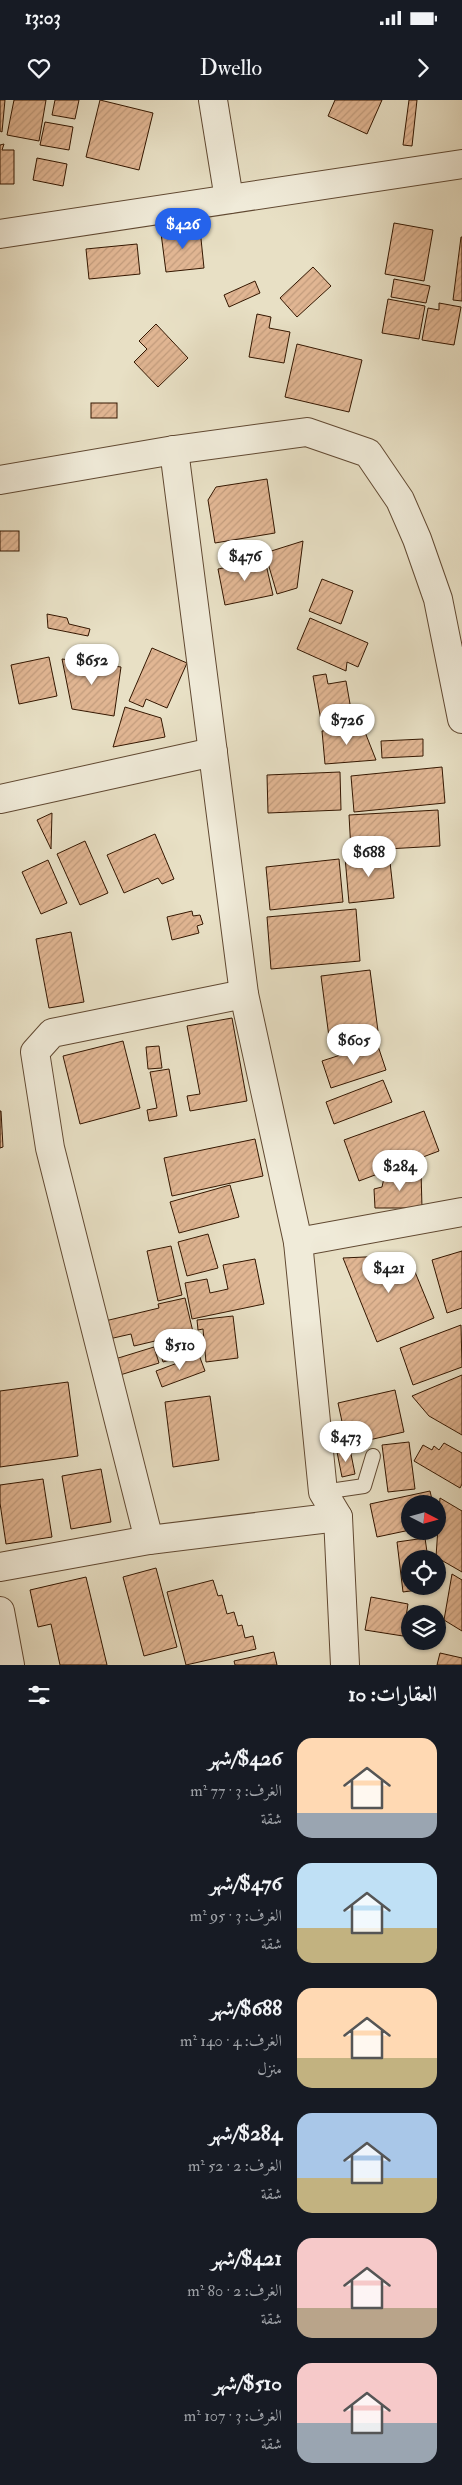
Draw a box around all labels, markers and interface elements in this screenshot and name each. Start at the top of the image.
text: 13:03 [25,6,61,30]
icon: heart [25,54,53,82]
text: Dwello [200,54,262,82]
icon: forward [409,54,437,82]
pin: $426 [153,208,213,250]
text: $426 [166,214,200,234]
pin: $476 [215,540,275,582]
text: $476 [229,546,261,566]
pin: $652 [62,644,122,686]
text: $652 [76,650,108,670]
pin: $726 [317,704,377,746]
text: $726 [331,710,363,730]
pin: $688 [339,836,399,878]
text: $688 [353,842,385,862]
pin: $605 [324,1024,384,1066]
text: $605 [338,1030,370,1050]
pin: $284 [370,1150,430,1192]
text: $284 [383,1156,417,1176]
pin: $421 [359,1252,419,1294]
text: $421 [373,1258,405,1278]
pin: $510 [150,1328,210,1371]
text: $510 [165,1335,195,1355]
pin: $473 [316,1420,376,1463]
text: $473 [331,1427,361,1447]
north arrow [401,1495,446,1540]
map controls [401,1495,446,1650]
button: locate [401,1550,446,1595]
button: layers [401,1605,446,1650]
icon: filters [25,1681,53,1709]
text: العقارات: 10 [348,1681,437,1708]
text: $426/شهر [208,1745,282,1772]
icon: home [337,1758,397,1818]
text: الغرف: 3 · 77 m² [190,1781,282,1801]
text: شقة [261,1809,282,1829]
text: $476/شهر [209,1870,282,1897]
icon: home [337,1883,397,1943]
text: الغرف: 3 · 95 m² [190,1906,282,1926]
text: شقة [261,1934,282,1954]
text: $688/شهر [210,1995,282,2022]
icon: home [337,2008,397,2068]
text: الغرف: 4 · 140 m² [180,2031,282,2051]
text: منزل [257,2059,282,2079]
text: $284/شهر [209,2120,282,2147]
icon: home [337,2133,397,2193]
text: الغرف: 2 · 52 m² [188,2156,282,2176]
text: شقة [261,2184,282,2204]
text: $421/شهر [211,2245,282,2272]
icon: home [337,2258,397,2318]
text: الغرف: 2 · 80 m² [187,2281,282,2301]
text: شقة [261,2309,282,2329]
text: $510/شهر [213,2370,282,2397]
icon: home [337,2383,397,2443]
text: الغرف: 3 · 107 m² [184,2406,282,2426]
text: شقة [261,2434,282,2454]

